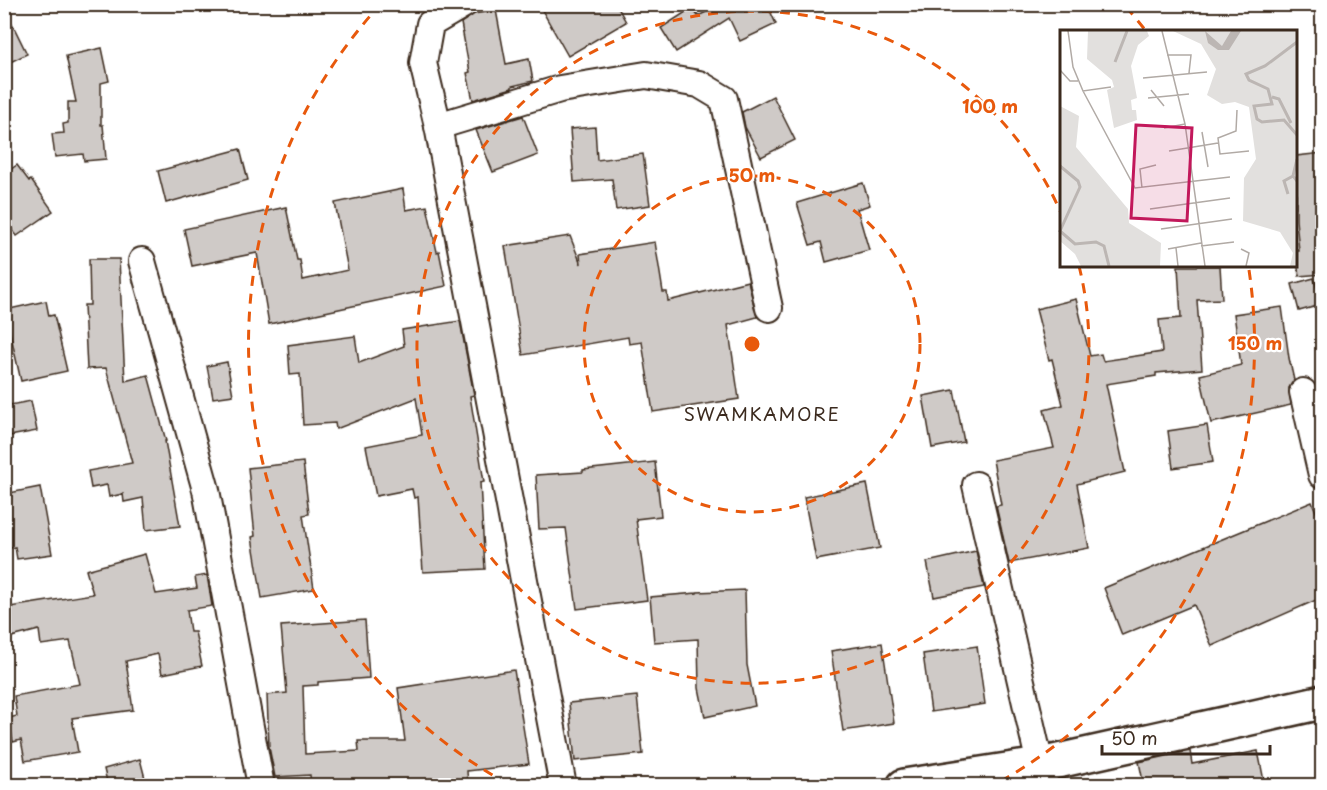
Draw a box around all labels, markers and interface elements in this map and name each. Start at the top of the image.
inset map [1060,30,1297,267]
text: 100 m [962,92,1018,119]
text: 50 m [729,161,775,188]
text: 150 m [1228,329,1282,356]
centre of rings [742,334,762,354]
district label: SWAMKAMORE [684,400,840,427]
scale bar [1102,718,1270,756]
text: 50 m [1111,724,1158,751]

